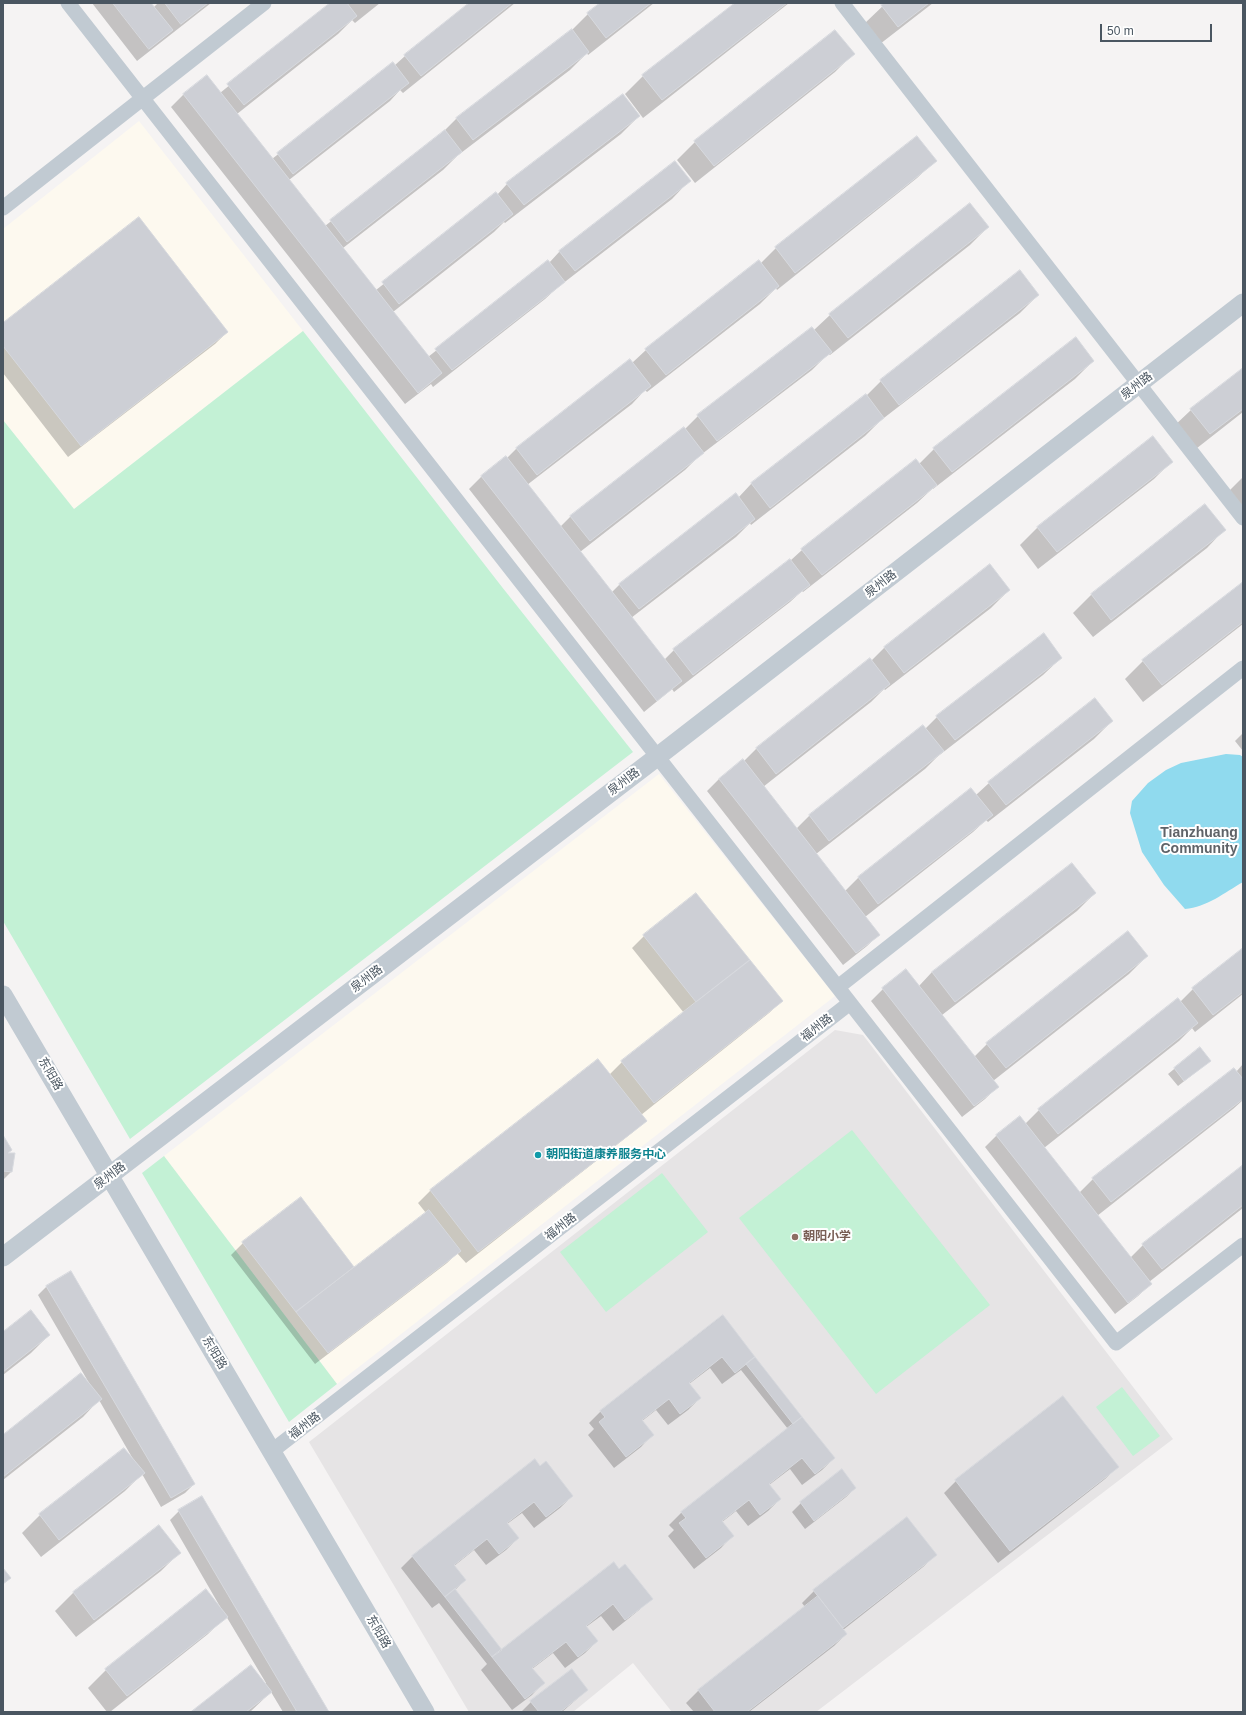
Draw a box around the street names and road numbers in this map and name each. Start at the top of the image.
street label: 泉州路 [1118,369,1156,403]
street label: 泉州路 [862,567,900,601]
street label: 泉州路 [605,765,643,799]
street label: 泉州路 [348,962,386,996]
street label: 福州路 [798,1011,836,1045]
street label: 东阳路 [35,1055,65,1093]
street label: 泉州路 [91,1159,129,1193]
street label: 福州路 [542,1210,580,1244]
street label: 东阳路 [199,1334,229,1372]
street label: 福州路 [286,1409,324,1443]
street label: 东阳路 [363,1613,393,1651]

